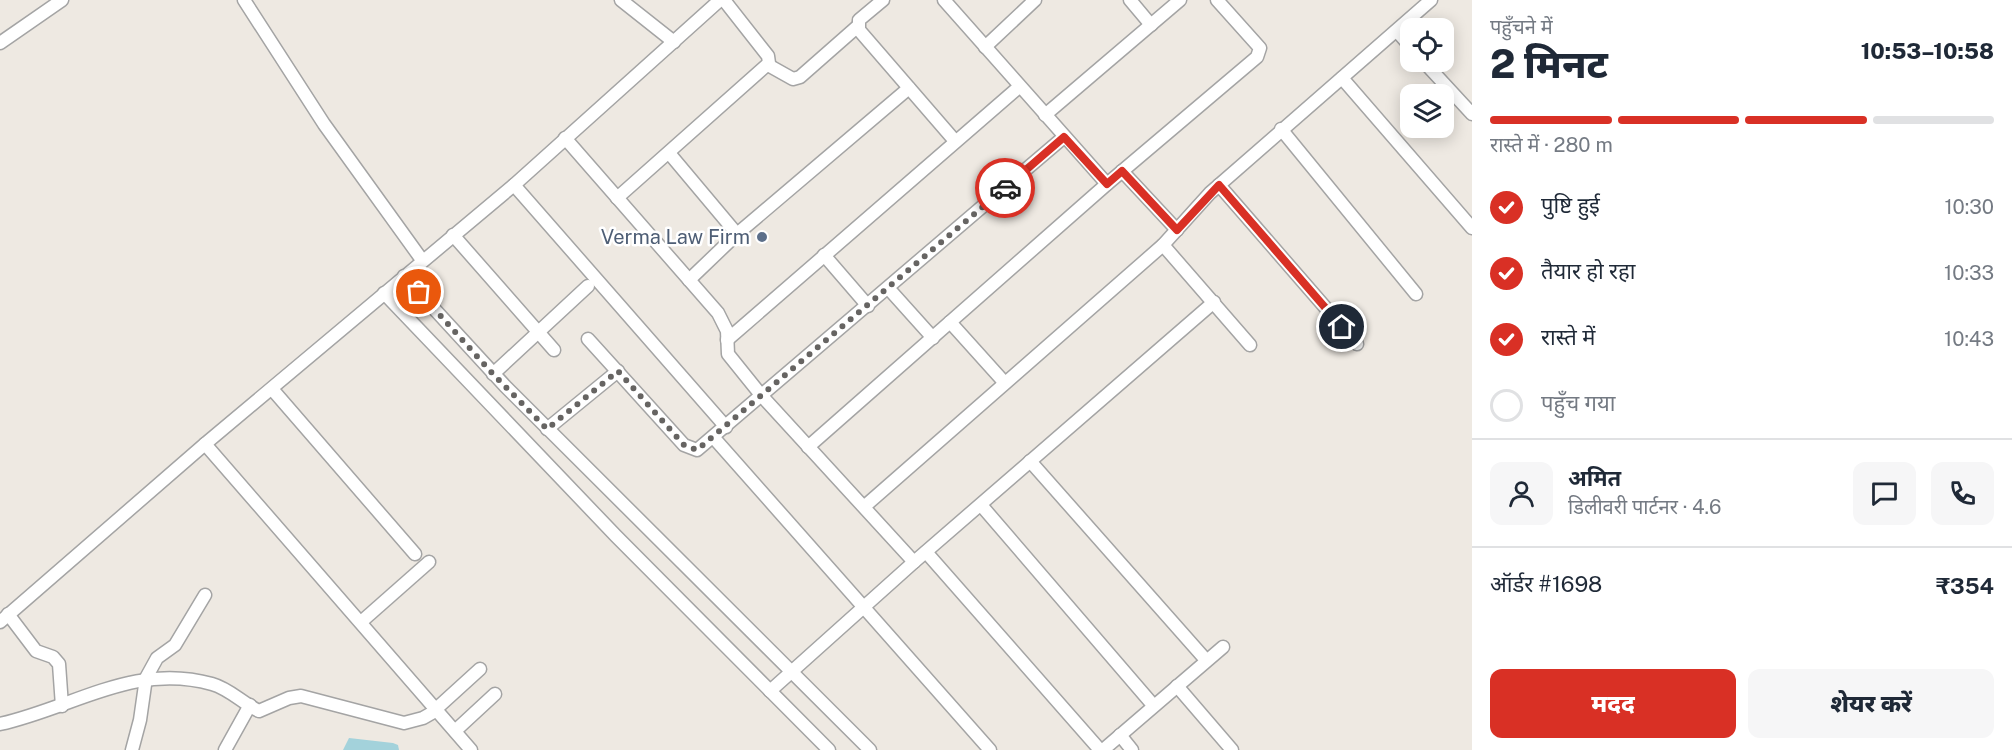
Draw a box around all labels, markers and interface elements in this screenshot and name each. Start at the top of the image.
text: पहुँचने में [1490,15,1553,39]
map controls [1400,18,1454,138]
button: locate [1400,18,1454,72]
text: 10:53–10:58 [1861,38,1994,64]
text: 2 मिनट [1490,41,1608,87]
button: layers [1400,84,1454,138]
text: रास्ते में · 280 m [1490,133,1613,157]
courier [975,158,1035,218]
icon: car [989,172,1022,205]
icon: check [1490,191,1523,224]
text: पुष्टि हुई [1541,192,1600,218]
text: 10:30 [1944,195,1994,219]
place label: Verma Law Firm [601,225,750,249]
marker: Verma Law Firm [755,230,769,244]
icon: check [1490,257,1523,290]
text: तैयार हो रहा [1541,258,1635,284]
text: 10:33 [1944,261,1994,285]
pin [393,266,444,317]
icon: bag [402,275,435,308]
pin [1316,301,1367,352]
icon: home [1325,310,1358,343]
icon: check [1490,323,1523,356]
text: रास्ते में [1541,324,1595,350]
text: 10:43 [1944,327,1994,351]
text: पहुँच गया [1541,390,1615,416]
button: person [1490,462,1553,525]
button: chat [1853,462,1916,525]
button: phone [1931,462,1994,525]
text: अमित [1568,465,1621,491]
text: डिलीवरी पार्टनर · 4.6 [1568,495,1722,519]
text: ऑर्डर #1698 [1490,571,1602,597]
text: ₹354 [1936,573,1994,599]
button: मदद [1490,669,1736,738]
button: शेयर करें [1748,669,1994,738]

